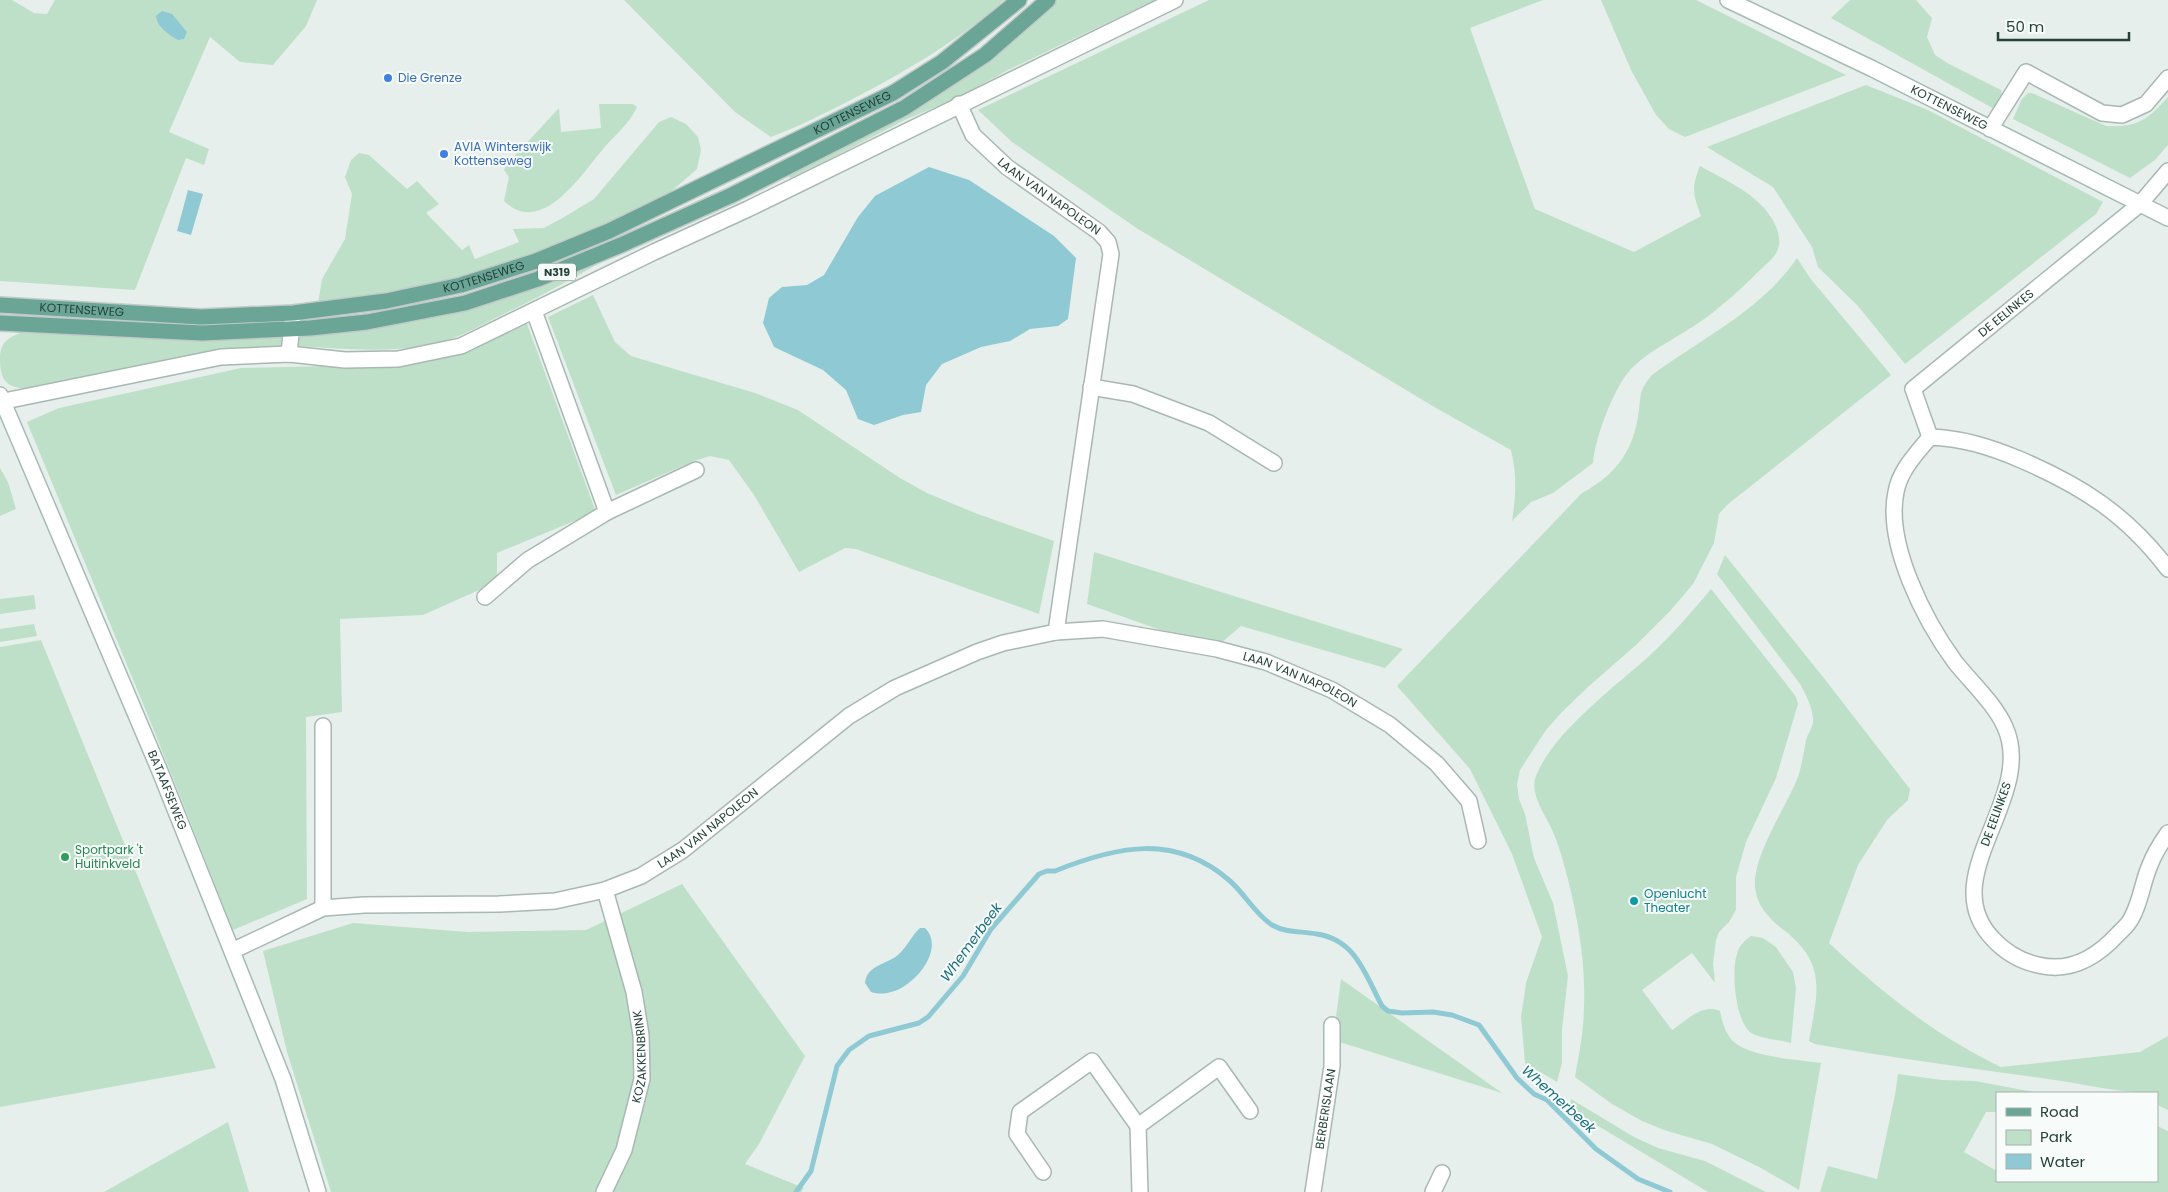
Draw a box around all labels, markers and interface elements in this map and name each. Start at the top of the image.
scale bar [1998,10,2129,42]
text: 50 m [2006,16,2044,37]
place label: Die Grenze [398,69,462,86]
marker: Die Grenze [382,72,394,84]
street label: KOTTENSEWEG [1908,80,1991,134]
street label: KOTTENSEWEG [810,86,894,139]
place label: AVIA Winterswijk Kottenseweg [454,138,552,169]
marker: AVIA Winterswijk Kottenseweg [438,148,450,160]
street label: LAAN VAN NAPOLEON [994,153,1104,239]
street label: KOTTENSEWEG [441,256,527,297]
road number: N319 [538,264,576,280]
street label: DE EELINKES [1974,285,2037,341]
street label: KOTTENSEWEG [39,298,125,320]
street label: LAAN VAN NAPOLEON [1241,647,1360,711]
street label: BATAAFSEWEG [144,747,191,832]
street label: DE EELINKES [1976,779,2015,848]
street label: LAAN VAN NAPOLEON [654,784,762,872]
place label: Sportpark 't Huitinkveld [75,841,143,872]
marker: Sportpark 't Huitinkveld [59,851,71,863]
place label: Openlucht Theater [1644,885,1707,916]
marker: Openlucht Theater [1628,895,1640,907]
water label: Whemerbeek [935,898,1007,986]
street label: KOZAKKENBRINK [627,1009,650,1105]
water label: Whemerbeek [1518,1060,1601,1138]
street label: BERBERISLAAN [1311,1067,1340,1150]
legend [1996,1092,2158,1182]
text: Road [2040,1101,2079,1122]
text: Park [2040,1126,2072,1147]
text: Water [2040,1151,2086,1172]

